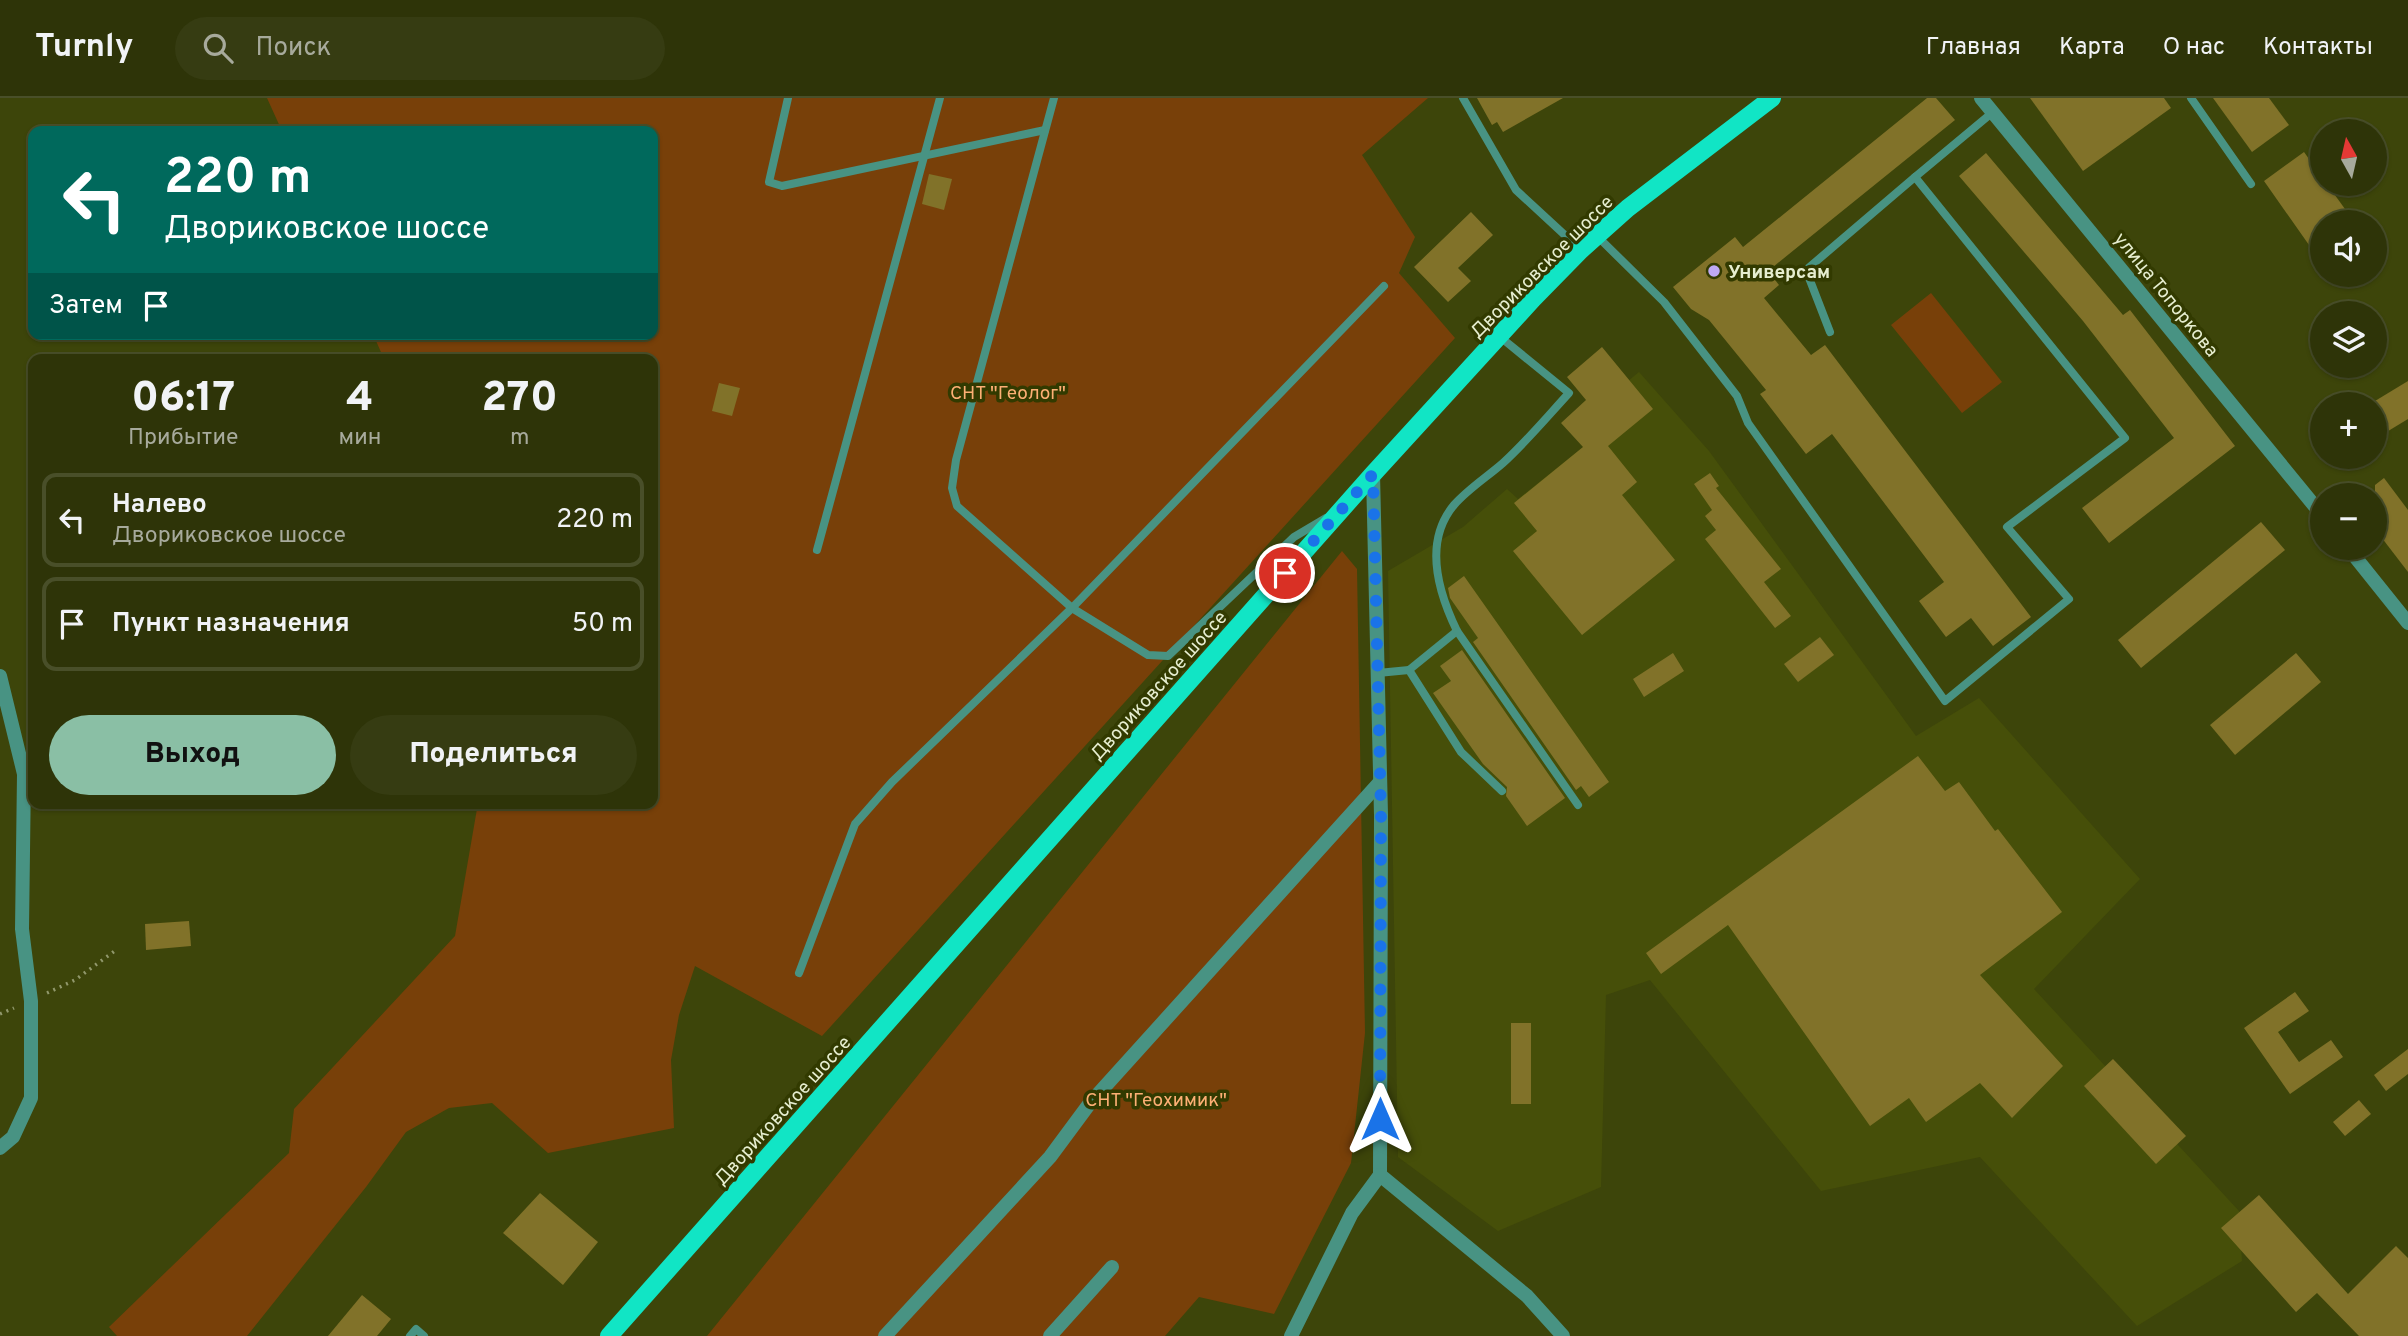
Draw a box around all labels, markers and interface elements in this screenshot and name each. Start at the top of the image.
search box [175,17,665,80]
text: Turnly [35,27,133,69]
icon: search [199,29,237,67]
text: Поиск [255,32,331,65]
text: Главная [1926,33,2021,63]
text: Карта [2059,33,2125,63]
text: О нас [2163,33,2225,63]
text: Контакты [2263,33,2373,63]
north arrow [2310,119,2387,196]
map controls [2310,119,2387,560]
text: 220 m [164,149,311,211]
icon: left [49,154,140,245]
street label: Двориковское шоссе [1466,191,1619,344]
text: Двориковское шоссе [164,210,489,250]
button: sound [2310,210,2387,287]
street label: улица Топоркова [2108,228,2223,362]
place label: Универсам [1728,261,1830,285]
marker: Универсам [1706,263,1722,279]
icon: arrive [137,287,175,325]
text: Затем [49,290,123,323]
button: layers [2310,301,2387,378]
text: 06:17 [131,373,235,426]
text: 4 [346,373,374,426]
text: 270 [482,373,558,426]
park label: СНТ "Геолог" [950,382,1066,406]
button: + [2310,392,2387,469]
text: Прибытие [128,424,238,453]
text: мин [339,424,381,453]
text: m [510,424,529,453]
button: − [2310,483,2387,560]
text: Налево [112,489,207,522]
icon: left [53,501,91,539]
text: 220 m [556,504,633,537]
text: Двориковское шоссе [112,522,346,551]
pin [1255,543,1315,603]
icon: arrive [1266,554,1304,592]
icon: arrive [53,605,91,643]
street label: Двориковское шоссе [1086,607,1233,766]
text: Пункт назначения [112,608,350,641]
text: 50 m [572,608,633,641]
button: Выход [49,715,336,795]
button: Поделиться [350,715,637,795]
street label: Двориковское шоссе [710,1032,857,1191]
position arrow [1343,1082,1417,1156]
park label: СНТ "Геохимик" [1085,1089,1227,1113]

